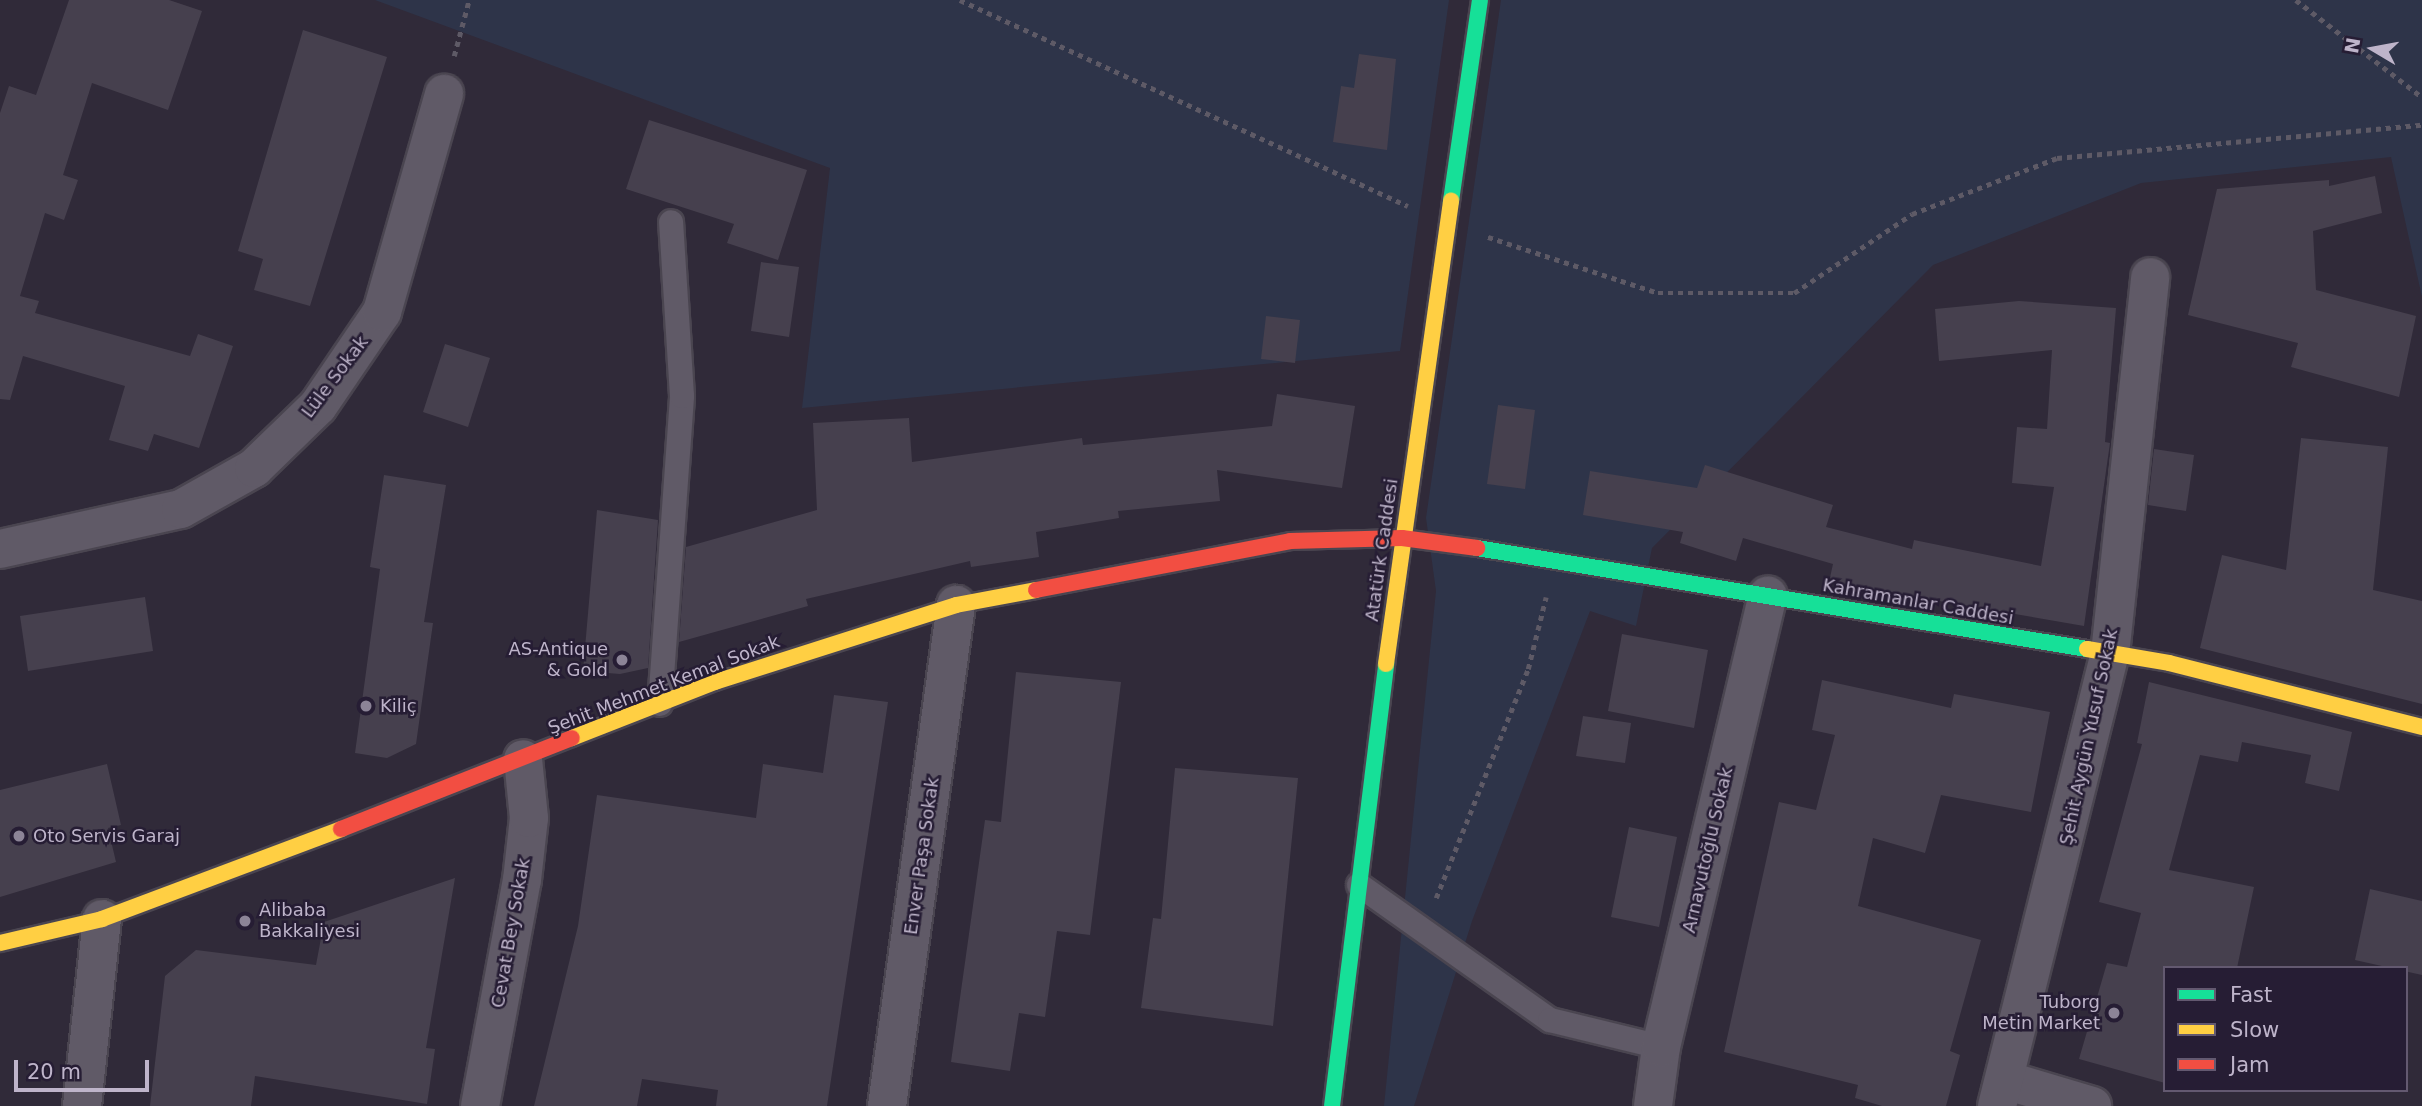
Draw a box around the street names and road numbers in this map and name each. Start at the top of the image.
street label: Lüle Sokak [297,332,373,422]
street label: Atatürk Caddesi [1361,477,1403,623]
street label: Kahramanlar Caddesi [1821,575,2015,629]
street label: Şehit Aygün Yusuf Sokak [2056,627,2122,847]
street label: Şehit Mehmet Kemal Sokak [545,631,783,739]
street label: Arnavutoğlu Sokak [1678,765,1738,935]
street label: Enver Paşa Sokak [900,776,944,936]
street label: Cevat Bey Sokak [487,856,535,1010]

